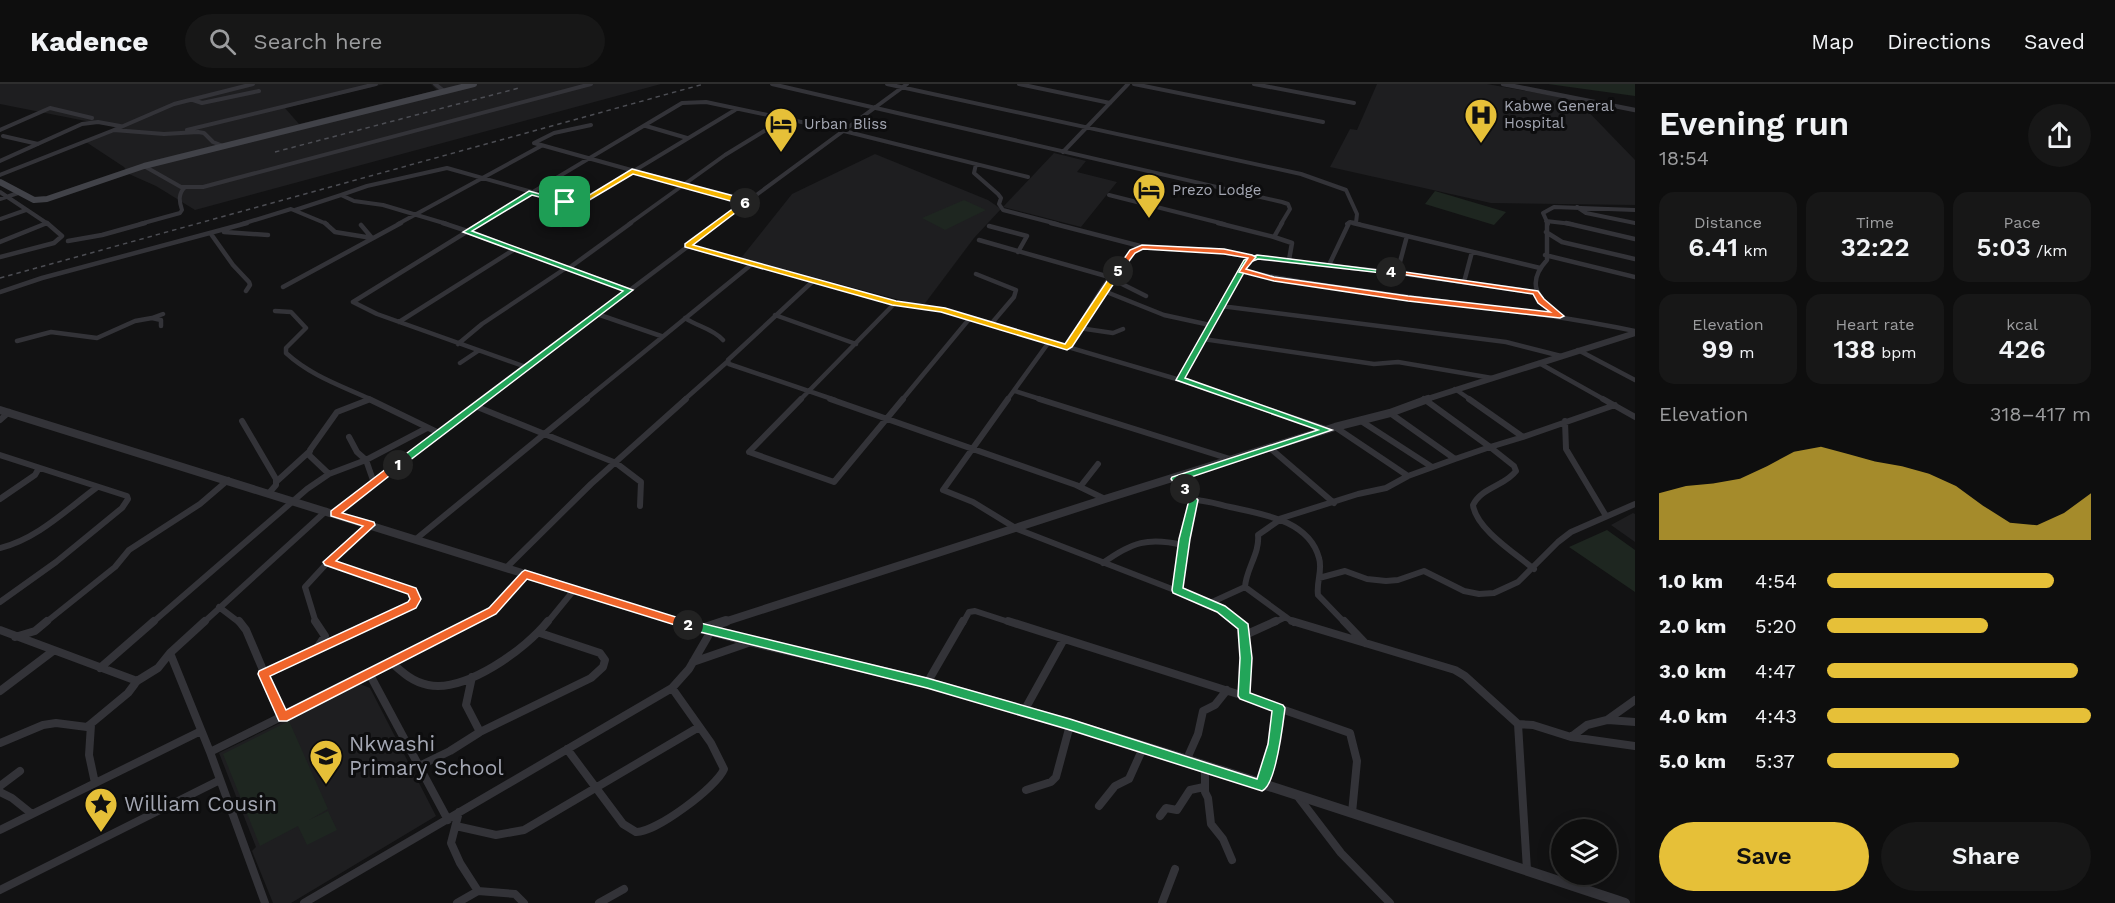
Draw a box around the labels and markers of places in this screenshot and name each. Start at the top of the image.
hospital icon: Kabwe General Hospital [1463,97,1499,144]
place label: Kabwe General Hospital [1504,97,1614,132]
hotel icon: Urban Bliss [763,106,799,153]
place label: Urban Bliss [804,115,887,133]
hotel icon: Prezo Lodge [1131,172,1167,219]
pin [539,176,590,227]
place label: Prezo Lodge [1172,181,1261,199]
pin: 6 [730,188,760,218]
pin: 5 [1103,256,1133,286]
pin: 4 [1376,257,1406,287]
pin: 1 [383,450,413,480]
pin: 3 [1170,474,1200,504]
pin: 2 [673,610,703,640]
place label: Nkwashi Primary School [349,731,504,780]
school or university icon: Nkwashi Primary School [308,738,344,785]
place icon: William Cousin [83,786,119,833]
place label: William Cousin [124,791,277,816]

